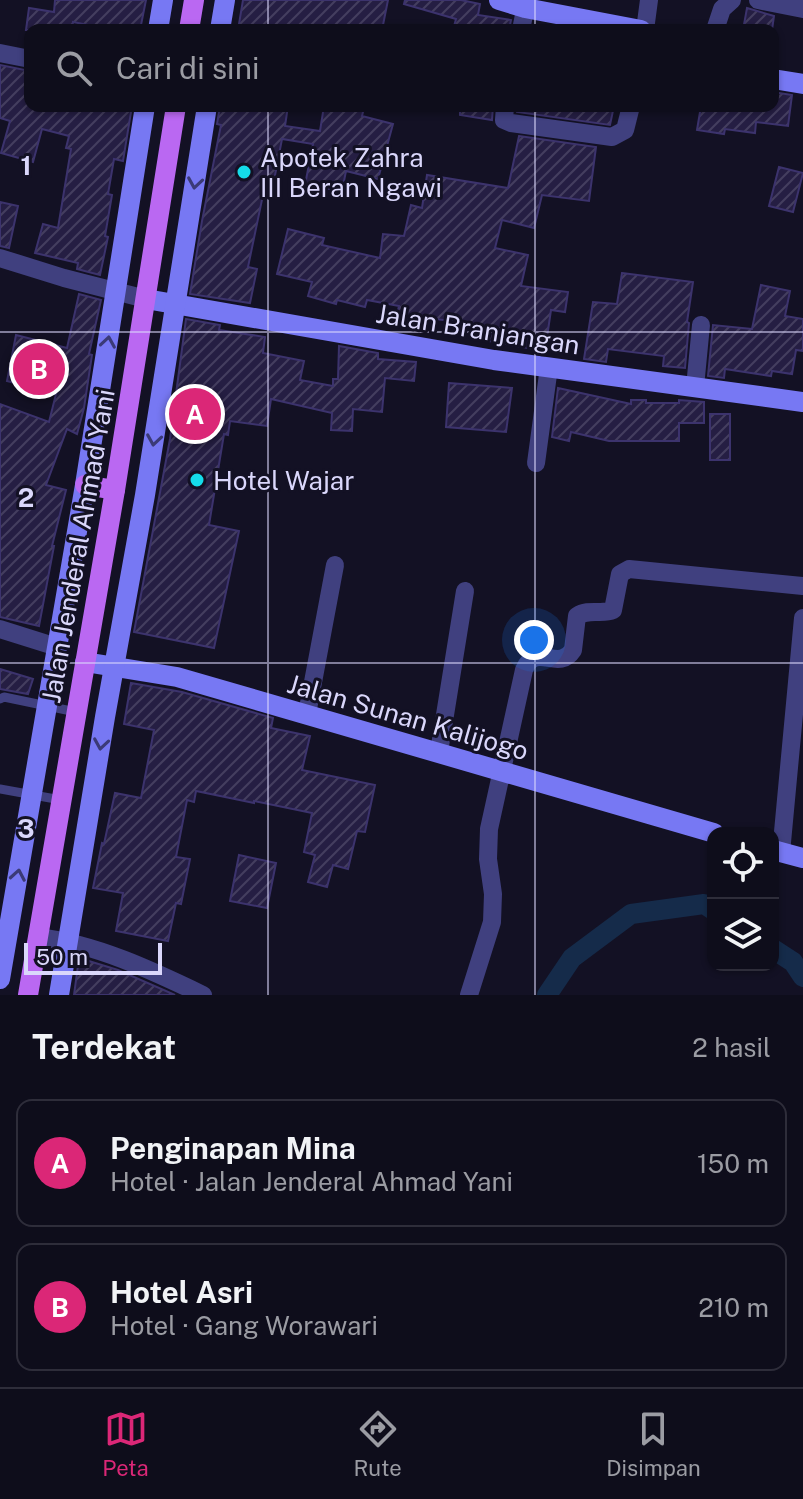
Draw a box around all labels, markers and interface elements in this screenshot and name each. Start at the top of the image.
search box [24,24,779,112]
icon: search [52,46,96,90]
text: Cari di sini [116,50,259,86]
place label: Apotek Zahra III Beran Ngawi [260,142,442,203]
text: 1 [20,150,32,181]
marker: Apotek Zahra III Beran Ngawi [235,163,253,181]
one-way arrow [187,176,204,190]
street label: Jalan Branjangan [374,298,582,360]
one-way arrow [99,336,116,349]
pin: B [13,339,65,399]
pin: A [169,384,221,444]
street label: Jalan Jenderal Ahmad Yani [35,387,121,705]
one-way arrow [147,433,164,447]
place label: Hotel Wajar [213,465,354,496]
marker: Hotel Wajar [188,471,206,489]
text: 2 [18,482,34,513]
your location [514,620,554,660]
street label: Jalan Sunan Kalijogo [284,668,532,766]
one-way arrow [93,737,110,751]
text: 3 [17,813,35,844]
map controls [707,827,779,971]
button: locate [707,827,779,899]
one-way arrow [8,868,25,881]
button: layers [707,899,779,971]
scale bar [24,939,162,975]
text: 50 m [36,944,88,970]
text: Terdekat [32,1027,176,1067]
text: 2 hasil [692,1032,771,1063]
text: Penginapan Mina [110,1130,356,1166]
text: A [51,1148,69,1179]
text: 150 m [697,1148,769,1179]
text: Hotel · Jalan Jenderal Ahmad Yani [110,1166,513,1197]
text: Hotel Asri [110,1274,253,1310]
text: B [51,1292,69,1323]
text: 210 m [698,1292,769,1323]
text: Hotel · Gang Worawari [110,1310,378,1341]
tab: Peta [102,1407,149,1481]
tab: Rute [353,1407,402,1481]
tab: Disimpan [606,1407,701,1481]

